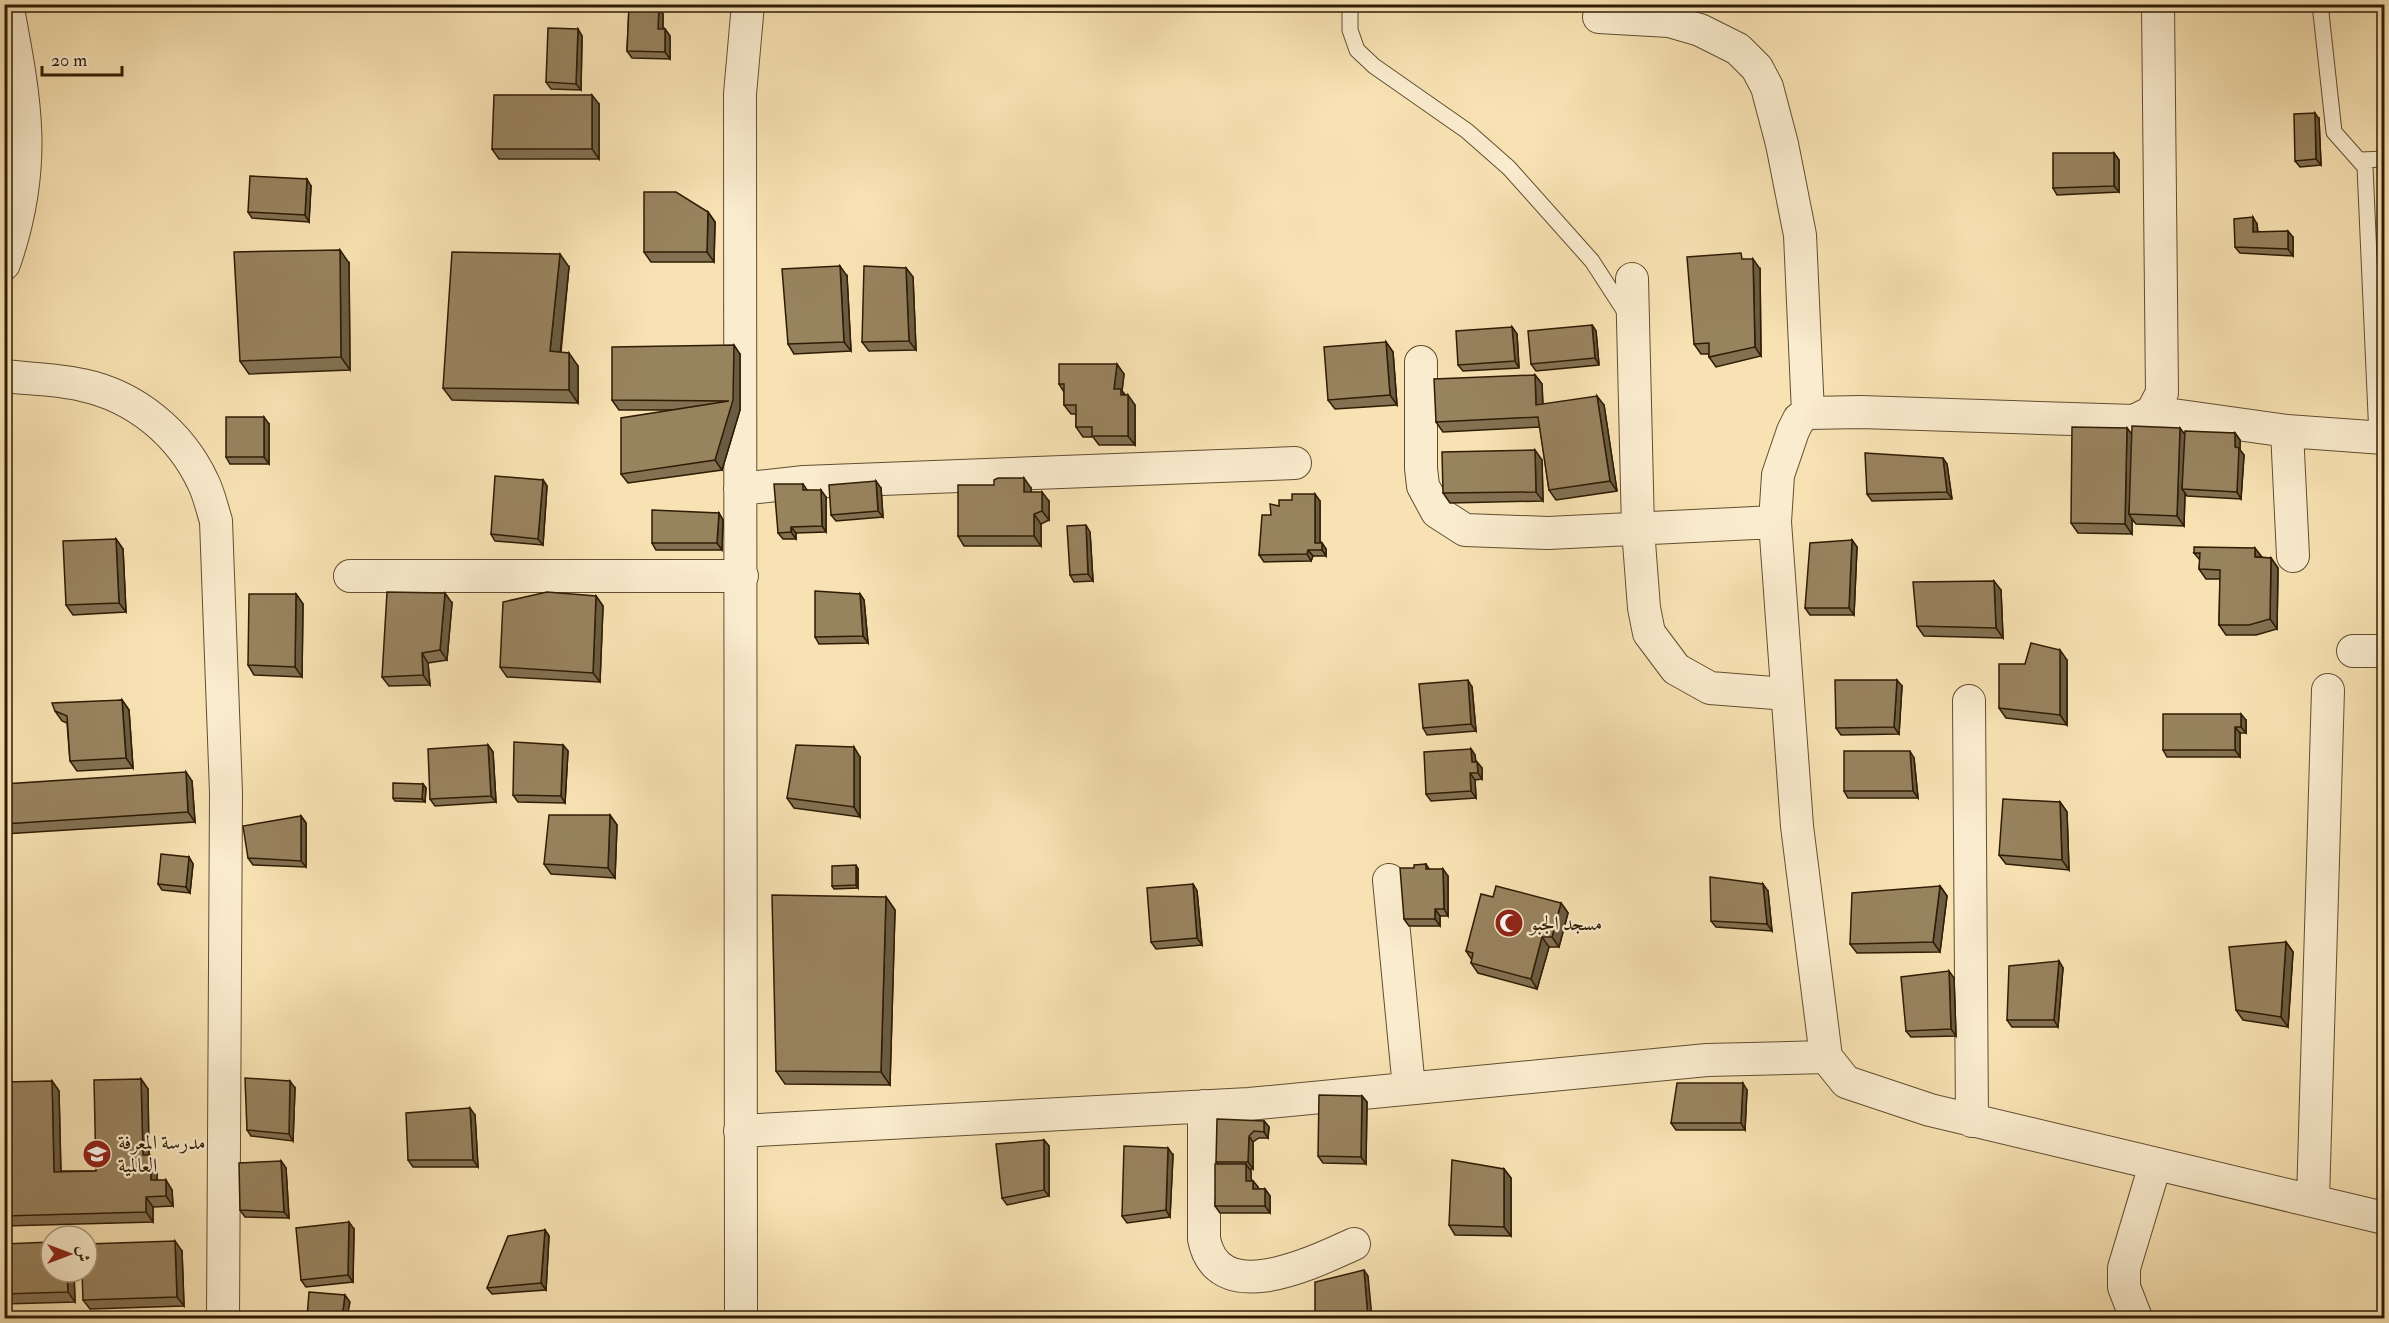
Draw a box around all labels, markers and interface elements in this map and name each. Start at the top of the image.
scale bar [42,39,122,77]
text: 20 m [51,49,87,72]
mosque icon: مسجد الجبو [1493,907,1525,939]
place label: مسجد الجبو [1528,911,1602,936]
place label: مدرسة المعرفة العالمية [118,1130,205,1178]
school or university icon: مدرسة المعرفة العالمية [81,1138,113,1170]
north arrow [39,1224,99,1284]
text: ش [73,1246,93,1262]

